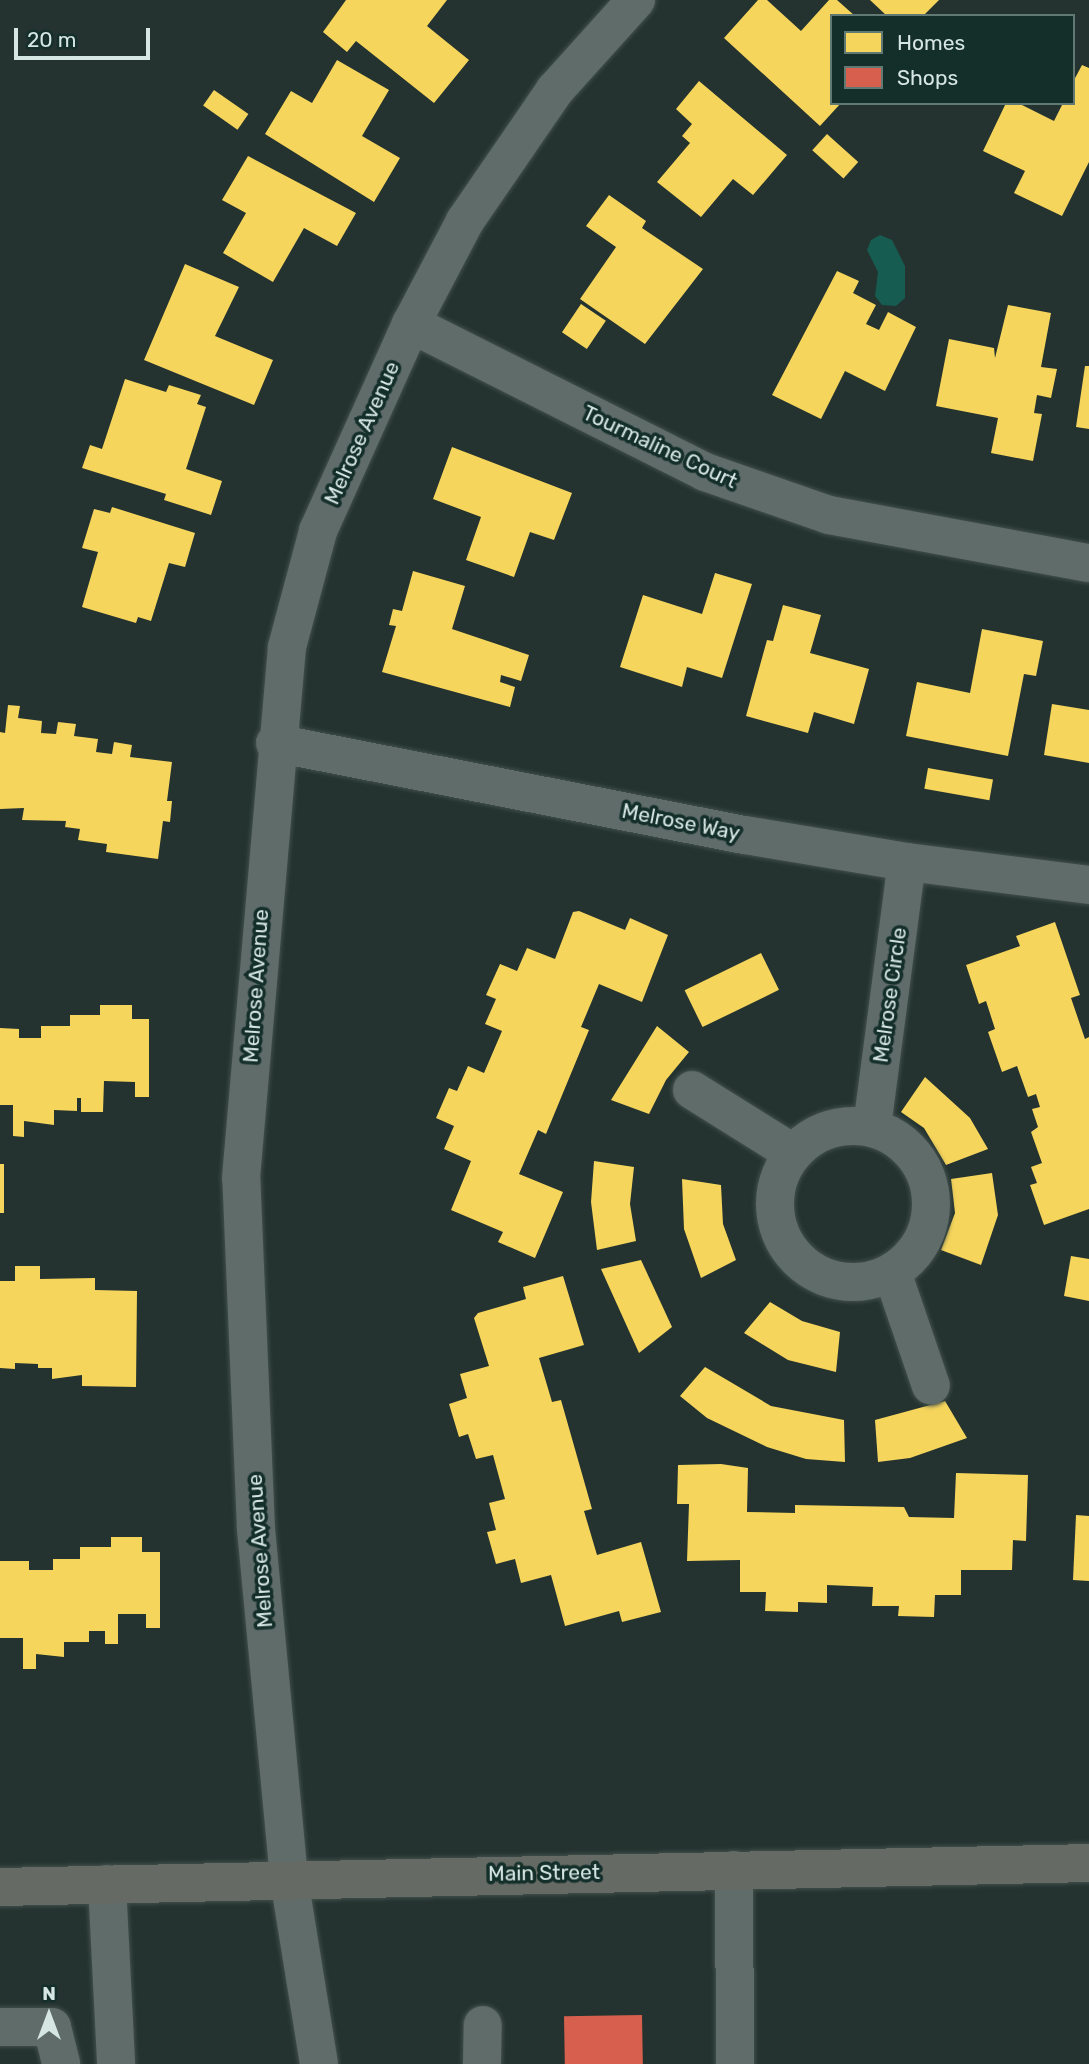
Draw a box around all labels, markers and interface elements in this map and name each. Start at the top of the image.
scale bar [18,14,154,58]
legend [830,14,1075,105]
text: 20 m [27,27,76,52]
text: Homes [897,30,965,55]
text: Shops [897,65,958,90]
street label: Melrose Avenue [319,357,405,509]
street label: Tourmaline Court [579,400,741,494]
street label: Melrose Way [620,798,742,846]
street label: Melrose Avenue [238,908,274,1064]
street label: Melrose Circle [868,926,912,1064]
street label: Melrose Avenue [242,1473,278,1629]
street label: Main Street [488,1859,600,1887]
north arrow [14,1980,84,2050]
text: N [42,1982,56,2005]

